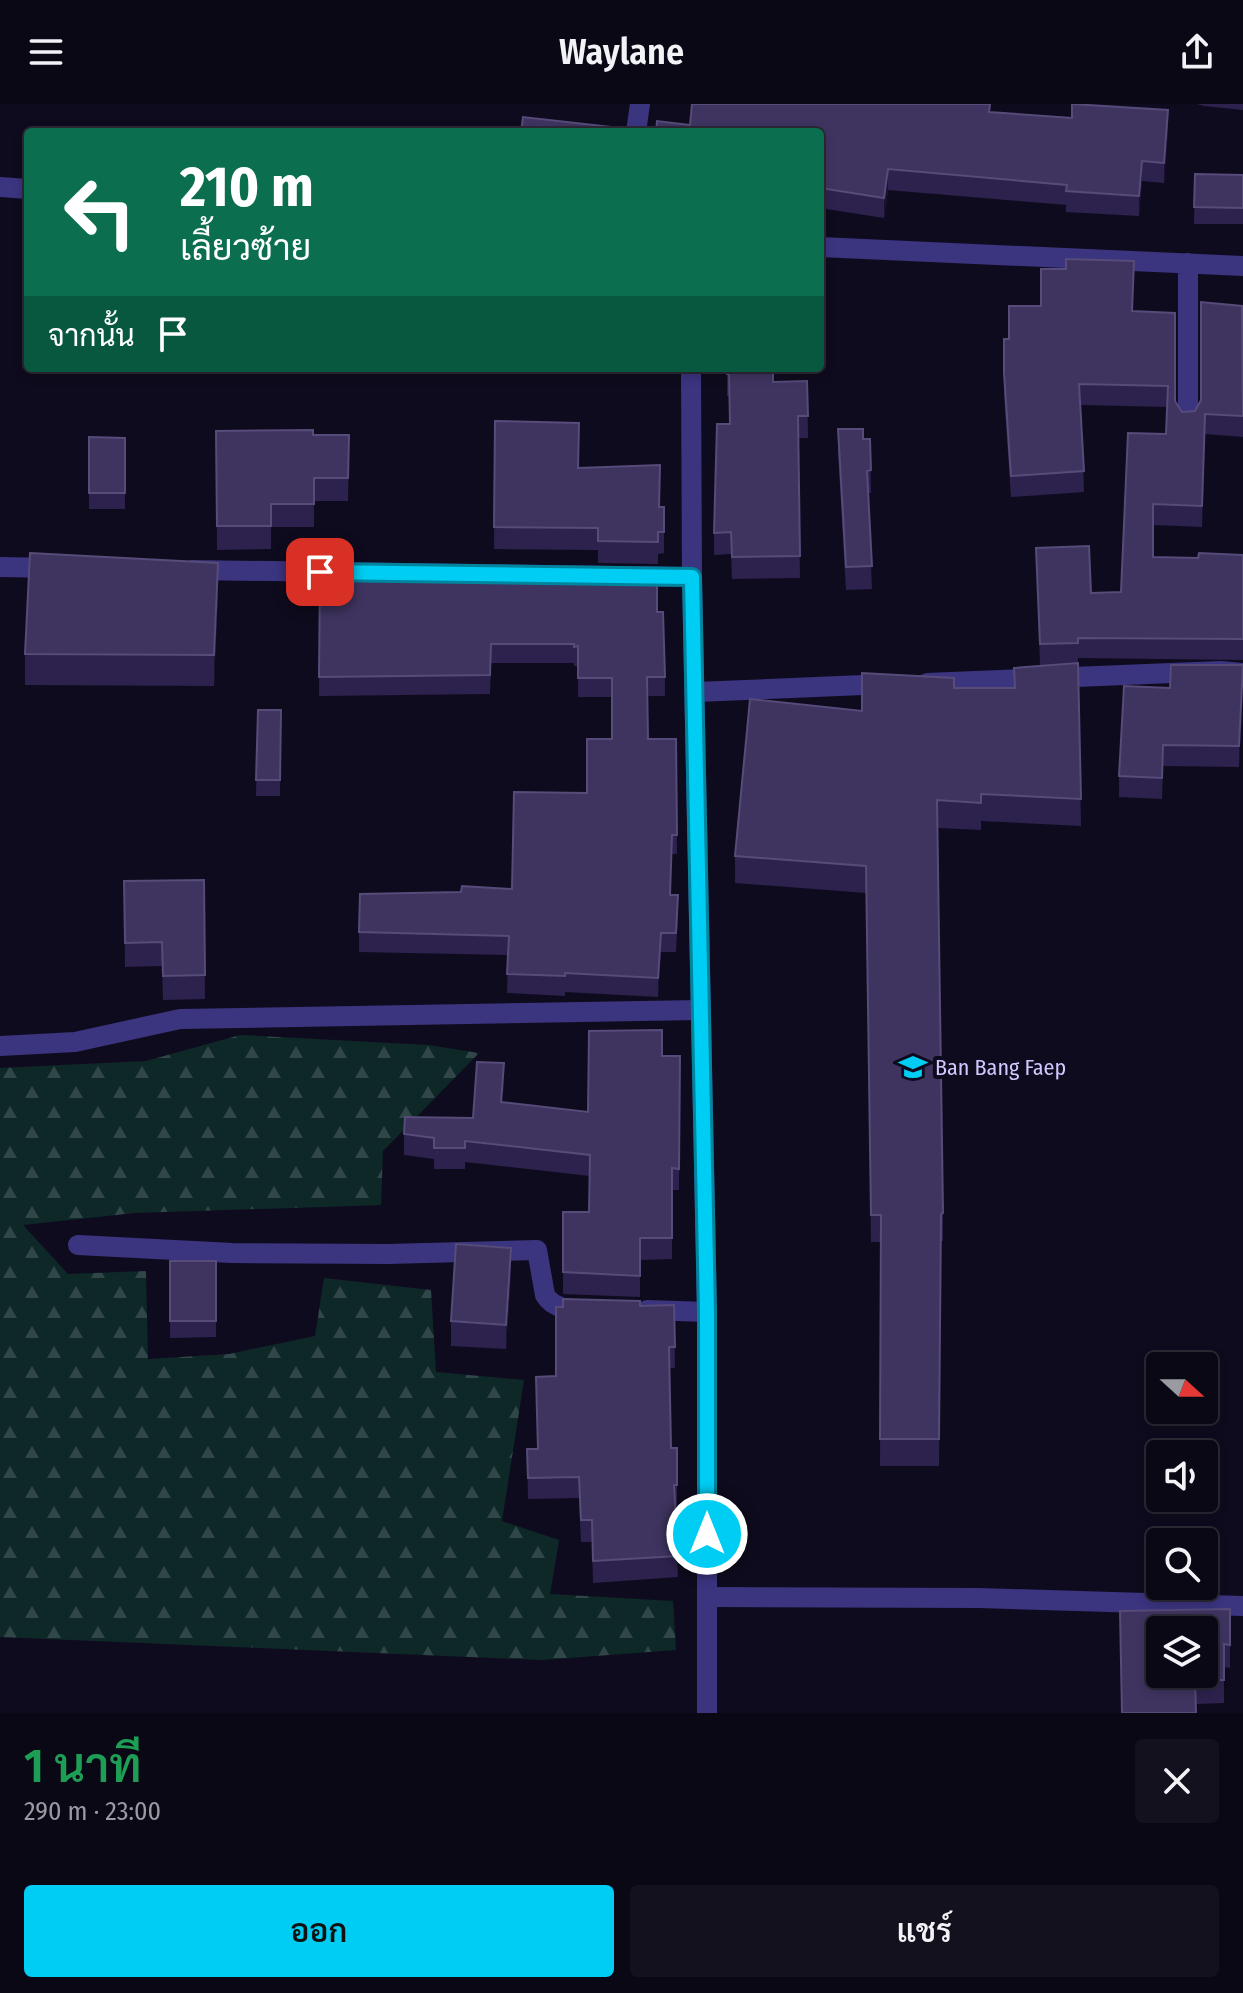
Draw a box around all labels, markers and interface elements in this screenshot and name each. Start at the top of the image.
icon: menu [24,30,68,74]
text: Waylane [559,30,684,74]
icon: share [1175,30,1219,74]
text: 210 m [180,154,314,221]
icon: left [48,160,152,264]
text: เลี้ยวซ้าย [180,226,311,270]
icon: arrive [151,312,195,356]
text: จากนั้น [48,318,135,354]
pin [286,538,354,606]
icon: arrive [298,550,342,594]
school or university icon: Ban Bang Faep [898,1052,928,1082]
place label: Ban Bang Faep [935,1054,1066,1081]
north arrow [1146,1352,1218,1424]
map controls [1146,1352,1218,1688]
button: sound [1146,1440,1218,1512]
position arrow [665,1492,749,1576]
button: search [1146,1528,1218,1600]
button: layers [1146,1616,1218,1688]
text: 1 นาที [24,1737,142,1795]
button: close [1135,1739,1219,1823]
text: 290 m · 23:00 [24,1796,161,1827]
button: ออก [24,1885,614,1977]
button: แชร์ [630,1885,1219,1977]

